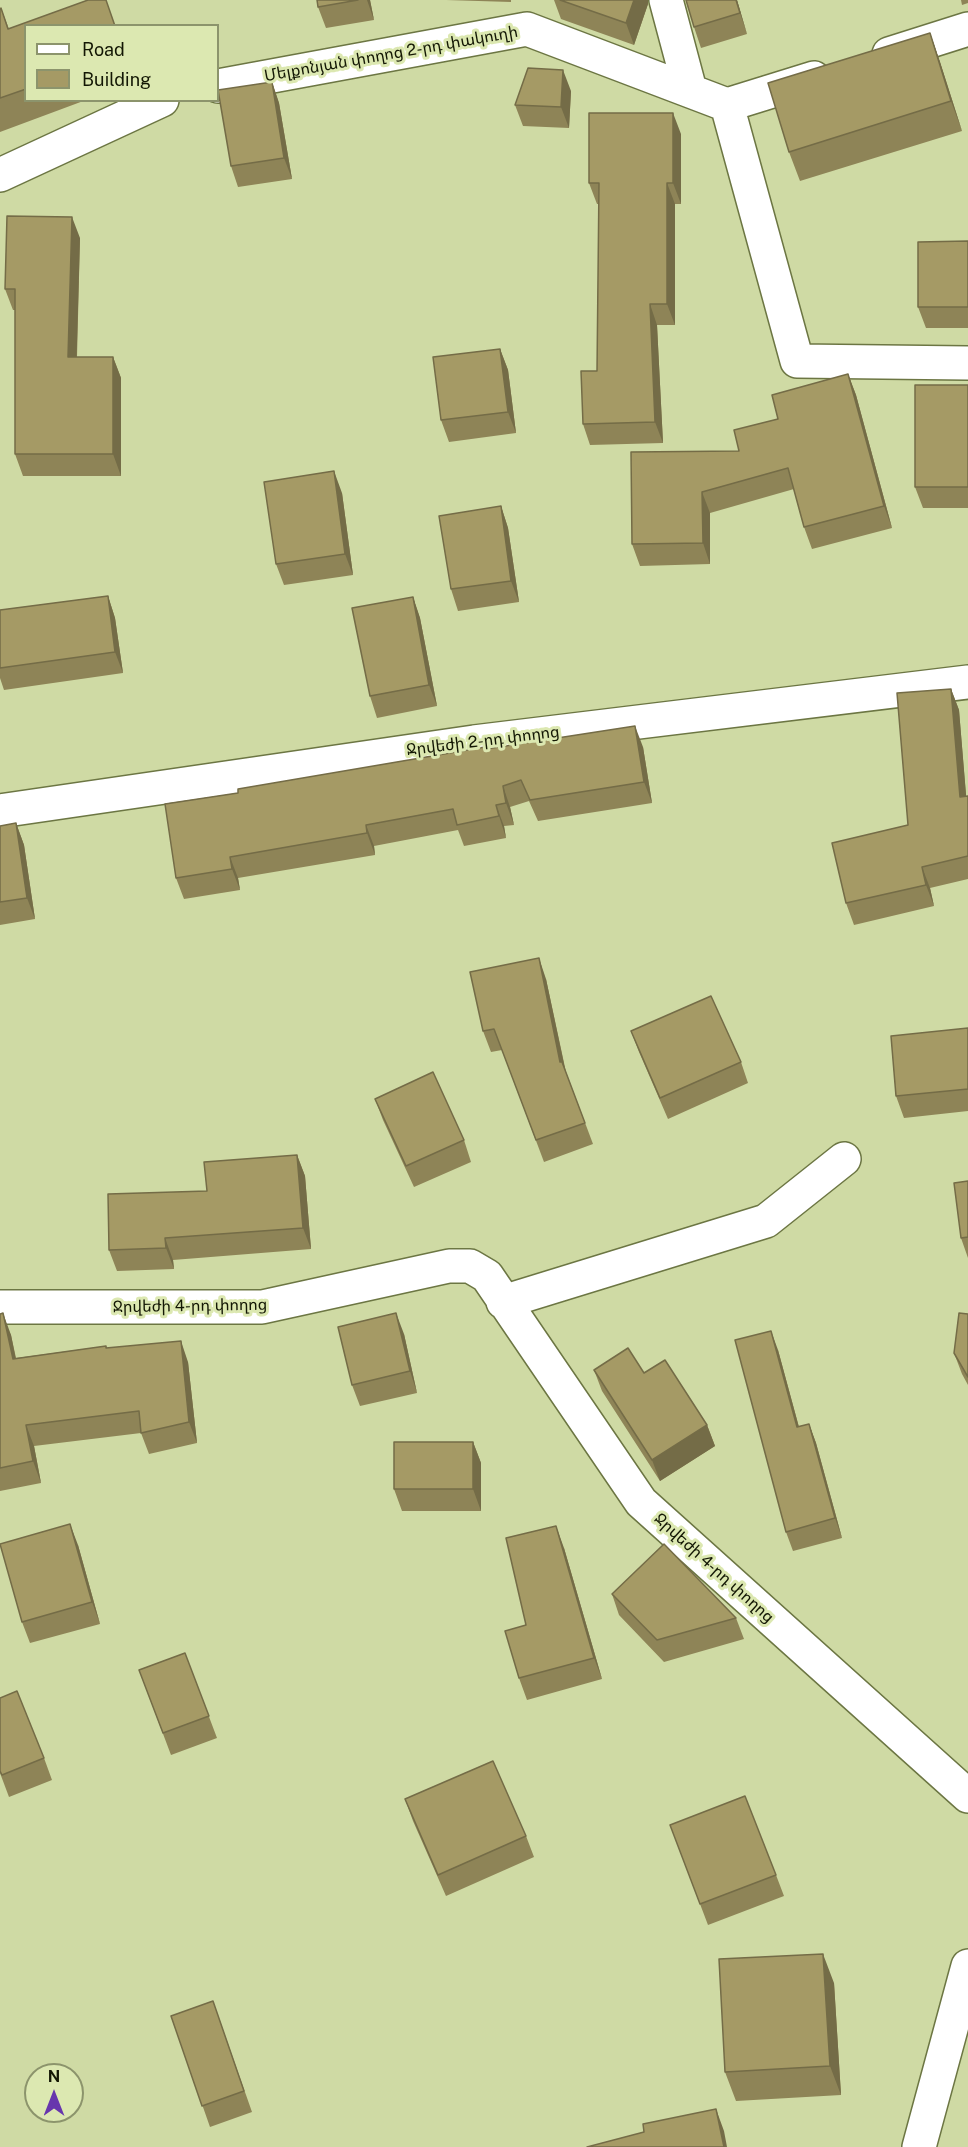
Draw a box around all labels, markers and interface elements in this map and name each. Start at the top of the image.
street label: Մելքոնյան փողոց 2-րդ փակուղի [263,22,519,86]
legend [24,24,219,102]
text: Road [82,39,125,60]
text: Building [82,69,151,90]
street label: Ջրվեժի 2-րդ փողոց [405,722,561,760]
street label: Ջրվեժի 4-րդ փողոց [113,1295,267,1317]
street label: Ջրվեժի 4-րդ փողոց [650,1509,778,1627]
north arrow [24,2063,84,2123]
text: N [48,2067,60,2086]

